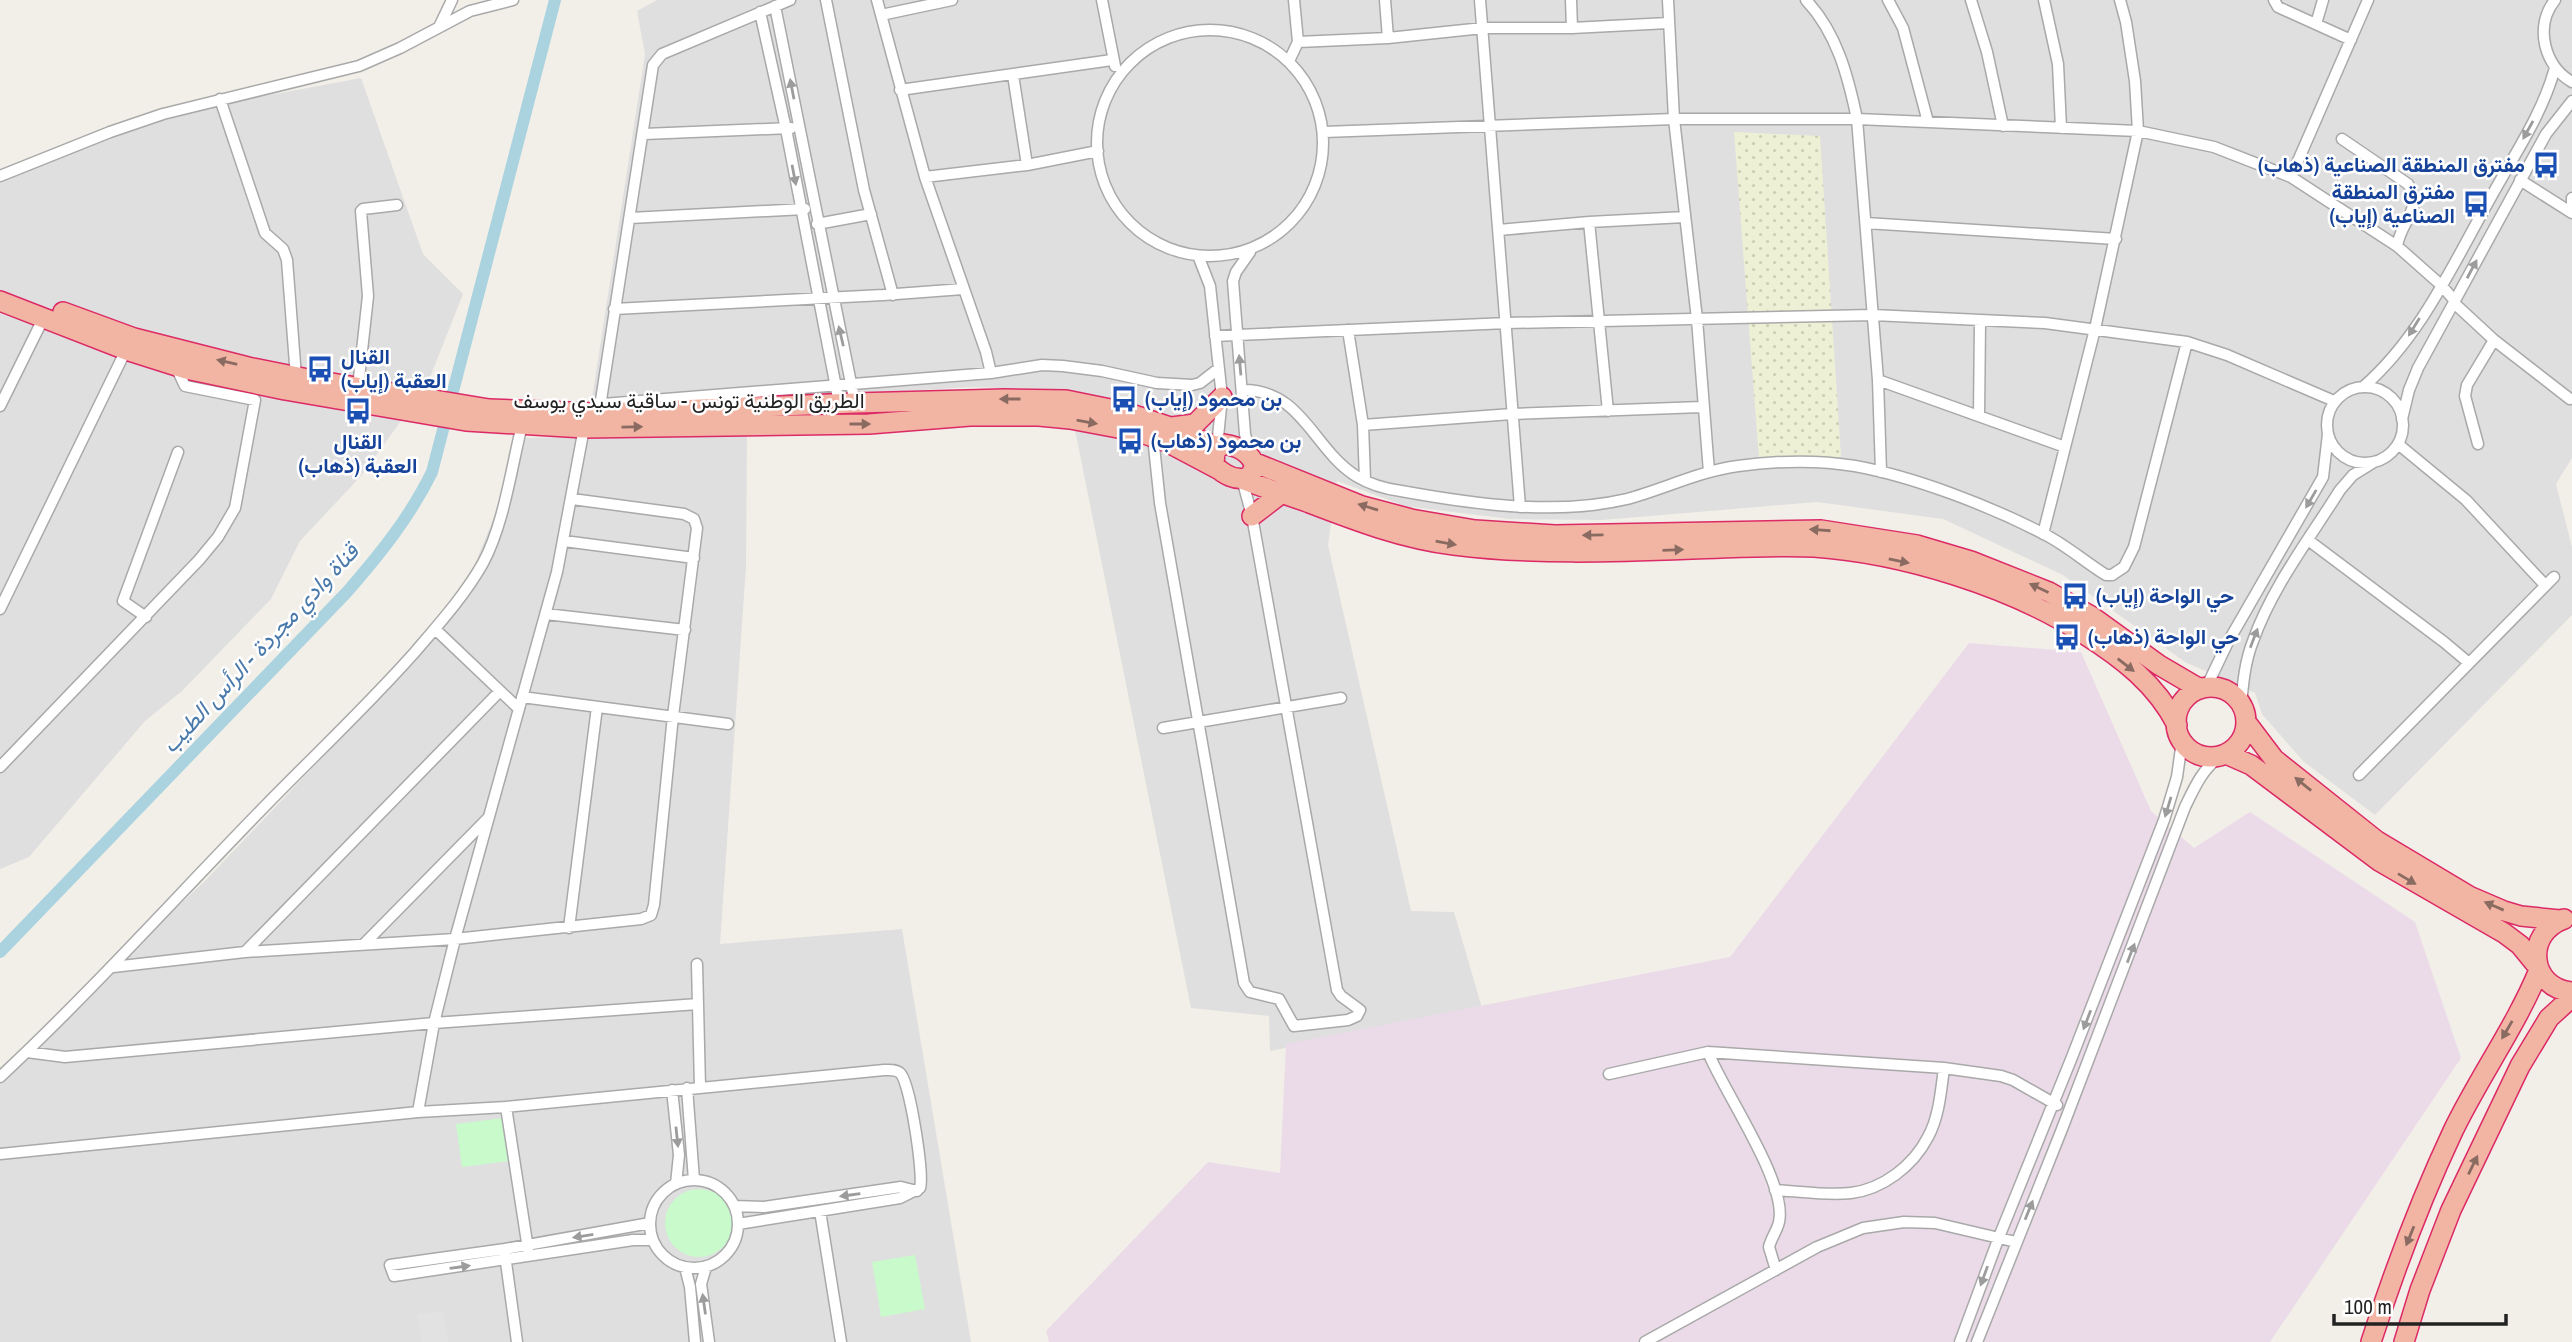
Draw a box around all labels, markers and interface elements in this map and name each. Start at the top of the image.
one-way arrow [786,78,797,100]
one-way arrow [2522,121,2534,140]
place label: مفترق المنطقة الصناعية (ذهاب) [2258,150,2525,179]
bus stop icon: مفترق المنطقة الصناعية (ذهاب) [2531,150,2561,180]
one-way arrow [789,164,800,186]
place label: مفترق المنطقة الصناعية (إياب) [2329,177,2455,230]
bus stop icon: مفترق المنطقة الصناعية (إياب) [2461,189,2491,219]
one-way arrow [2466,259,2478,279]
one-way arrow [2408,318,2421,337]
one-way arrow [835,325,846,347]
place label: القنال العقبة (إياب) [341,342,447,395]
one-way arrow [1234,353,1245,375]
bus stop icon: القنال العقبة (إياب) [305,354,335,384]
one-way arrow [216,356,238,367]
bus stop icon: بن محمود (إياب) [1109,384,1139,414]
place label: بن محمود (إياب) [1145,384,1282,413]
street label: الطريق الوطنية تونس - ساقية سيدي يوسف [513,386,865,418]
one-way arrow [999,393,1021,405]
bus stop icon: القنال العقبة (ذهاب) [343,396,373,426]
one-way arrow [1076,417,1098,428]
one-way arrow [849,418,871,430]
one-way arrow [622,422,644,433]
bus stop icon: بن محمود (ذهاب) [1115,426,1145,456]
place label: بن محمود (ذهاب) [1151,426,1301,455]
place label: القنال العقبة (ذهاب) [299,427,417,480]
one-way arrow [2305,489,2317,508]
one-way arrow [1357,502,1378,512]
one-way arrow [1809,524,1831,535]
one-way arrow [1581,529,1603,540]
water label: قناة وادي مجردة - الرأس الطيب [154,534,370,762]
one-way arrow [1435,538,1457,549]
one-way arrow [1662,544,1684,555]
one-way arrow [1888,555,1910,566]
bus stop icon: حي الواحة (إياب) [2060,581,2090,611]
place label: حي الواحة (إياب) [2096,581,2234,613]
one-way arrow [2029,582,2049,594]
bus stop icon: حي الواحة (ذهاب) [2052,622,2082,652]
place label: حي الواحة (ذهاب) [2088,622,2239,654]
one-way arrow [2249,627,2260,648]
one-way arrow [2117,657,2135,672]
one-way arrow [2295,777,2312,792]
one-way arrow [2162,797,2173,818]
one-way arrow [2398,873,2417,885]
one-way arrow [2483,901,2504,912]
one-way arrow [2125,942,2136,963]
one-way arrow [2081,1009,2092,1030]
one-way arrow [2501,1021,2513,1040]
one-way arrow [672,1126,683,1148]
one-way arrow [2467,1155,2478,1175]
one-way arrow [839,1189,861,1200]
one-way arrow [2024,1199,2035,1220]
one-way arrow [2404,1225,2415,1246]
one-way arrow [572,1230,594,1241]
one-way arrow [450,1261,472,1272]
one-way arrow [1978,1266,1989,1287]
scale bar [2334,1282,2506,1326]
text: 100 m [2344,1292,2392,1321]
one-way arrow [698,1293,709,1315]

